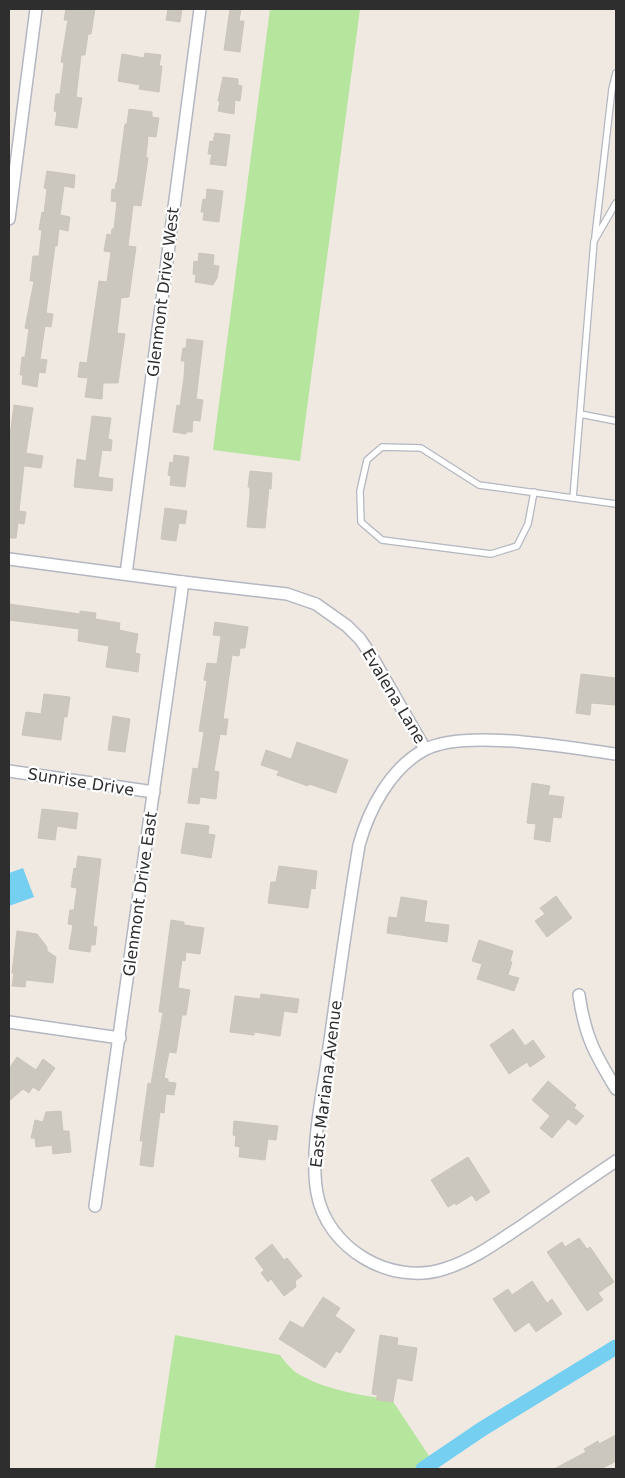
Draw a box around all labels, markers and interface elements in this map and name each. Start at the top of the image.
street label: Glenmont Drive West [143,206,183,378]
street label: Evalena Lane [358,645,430,747]
street label: Sunrise Drive [26,764,136,800]
street label: Glenmont Drive East [119,811,161,977]
street label: East Mariana Avenue [306,999,346,1169]

